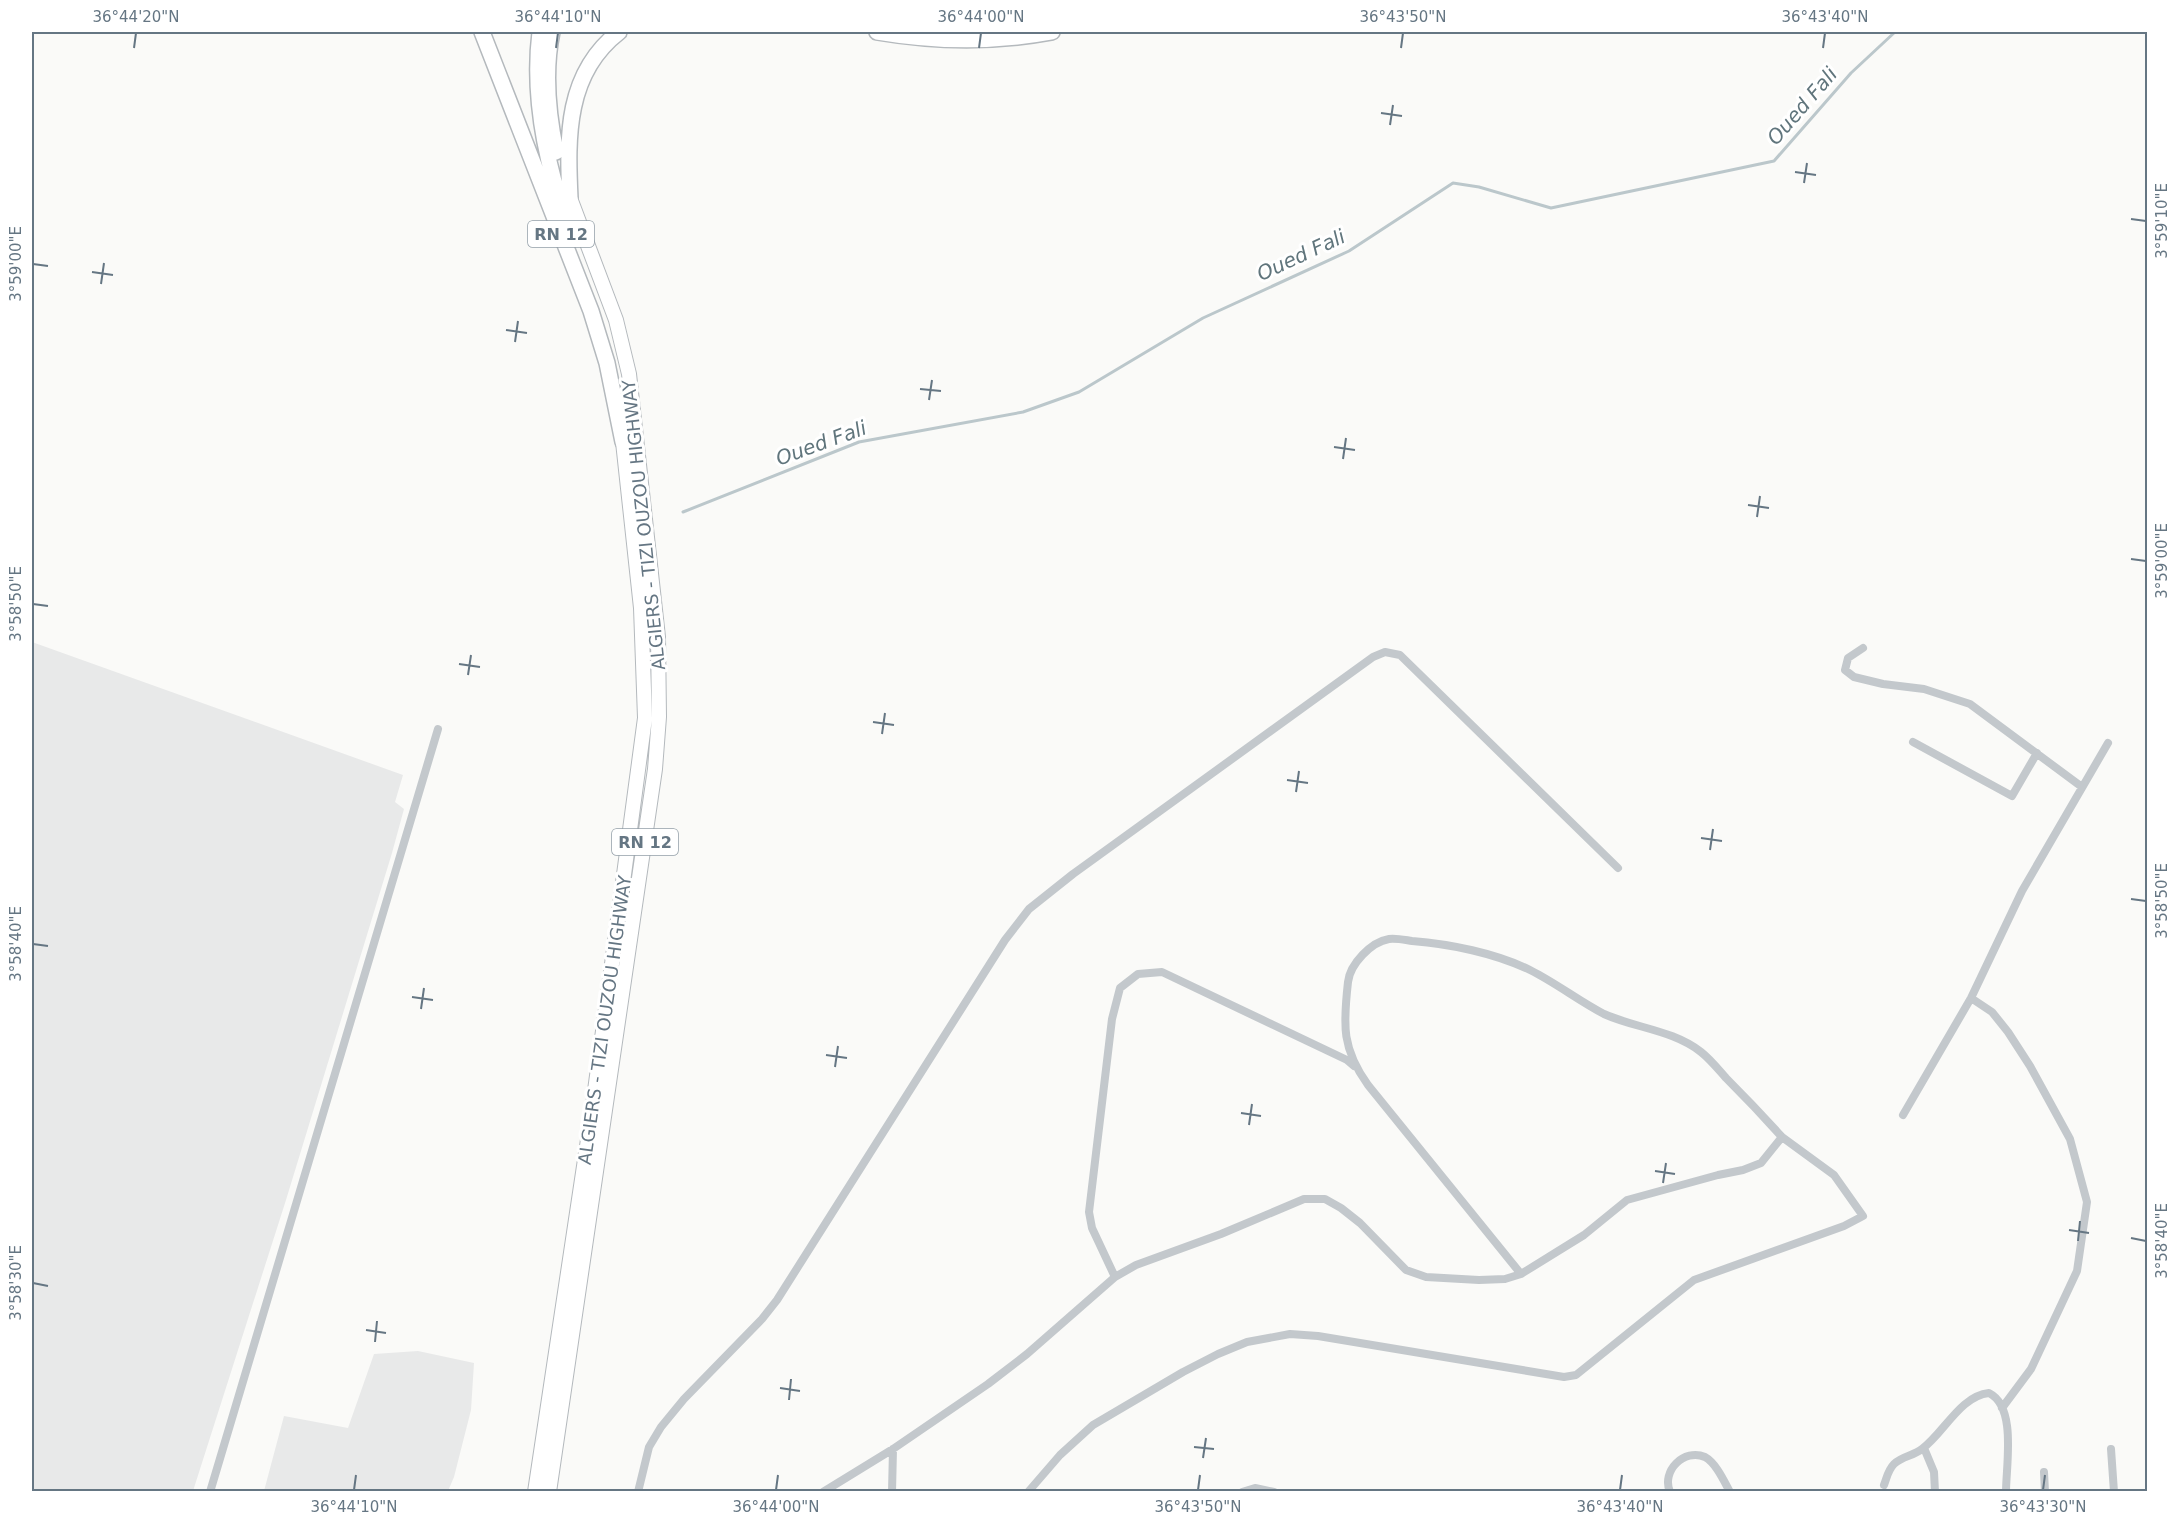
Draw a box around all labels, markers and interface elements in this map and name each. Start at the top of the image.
text: 36°44'20"N [92,8,180,26]
text: 36°44'10"N [514,8,602,26]
text: 36°44'00"N [937,8,1025,26]
text: 36°43'50"N [1359,8,1447,26]
text: 36°43'40"N [1781,8,1869,26]
water label: Oued Fali [1762,62,1842,150]
text: 3°59'10"E [2153,183,2171,259]
road number: RN 12 [528,221,594,247]
water label: Oued Fali [1253,224,1349,286]
text: 3°59'00"E [7,226,25,302]
street label: ALGIERS - TIZI OUZOU HIGHWAY [618,378,669,671]
water label: Oued Fali [772,415,870,470]
text: 3°59'00"E [2153,523,2171,599]
text: 3°58'50"E [7,566,25,642]
road number: RN 12 [612,829,678,855]
text: 3°58'50"E [2153,863,2171,939]
street label: ALGIERS - TIZI OUZOU HIGHWAY [574,873,635,1166]
text: 3°58'40"E [7,906,25,982]
text: 3°58'40"E [2153,1203,2171,1279]
text: 3°58'30"E [7,1245,25,1321]
text: 36°44'10"N [310,1498,398,1516]
text: 36°44'00"N [732,1498,820,1516]
text: 36°43'50"N [1154,1498,1242,1516]
text: 36°43'40"N [1576,1498,1664,1516]
text: 36°43'30"N [1999,1498,2087,1516]

